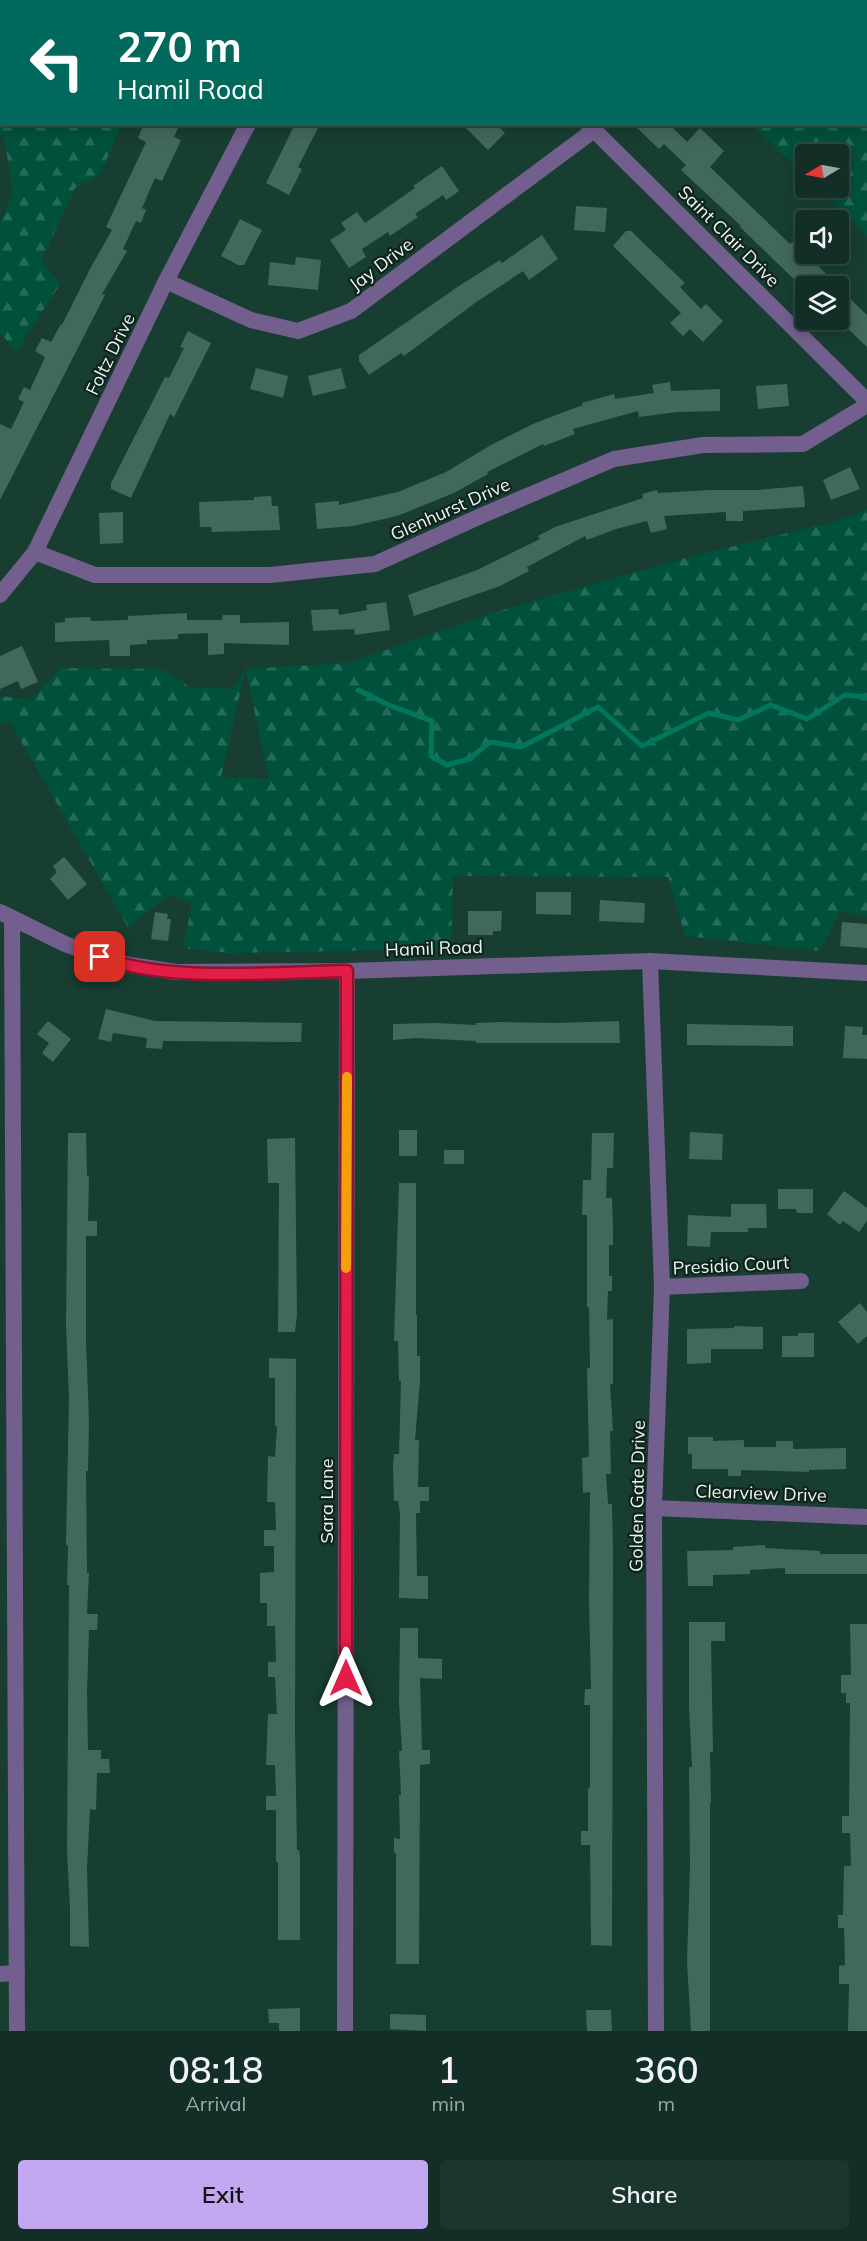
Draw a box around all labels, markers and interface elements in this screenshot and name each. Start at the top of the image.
text: 270 m [117,20,242,73]
icon: left [18,24,96,102]
text: Hamil Road [117,72,264,106]
north arrow [795,144,849,198]
map controls [795,144,849,330]
street label: Saint Clair Drive [673,180,785,292]
button: sound [795,210,849,264]
street label: Jay Drive [344,232,418,296]
button: layers [795,276,849,330]
street label: Foltz Drive [80,309,140,399]
street label: Glenhurst Drive [387,472,513,546]
pin [74,931,125,982]
street label: Hamil Road [385,935,483,961]
icon: arrive [83,940,116,973]
street label: Presidio Court [672,1250,790,1280]
street label: Golden Gate Drive [624,1420,650,1572]
street label: Sara Lane [315,1459,338,1543]
street label: Clearview Drive [695,1479,827,1507]
position arrow [314,1646,378,1710]
text: 08:18 [168,2047,263,2092]
text: 1 [438,2047,459,2092]
text: 360 [634,2047,699,2092]
text: Arrival [185,2091,246,2116]
text: min [432,2091,466,2116]
text: m [658,2091,675,2116]
button: Exit [18,2160,428,2229]
button: Share [440,2160,849,2229]

